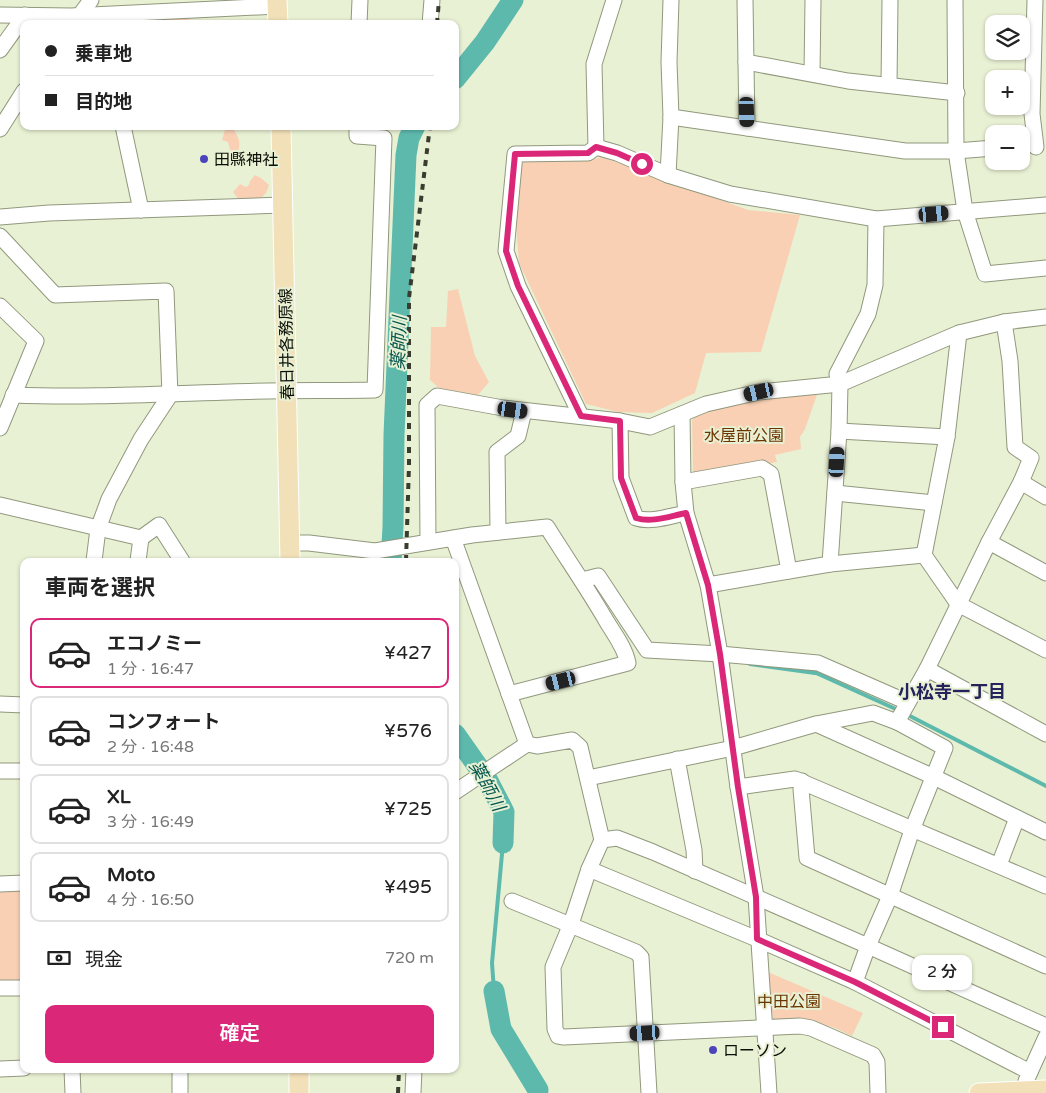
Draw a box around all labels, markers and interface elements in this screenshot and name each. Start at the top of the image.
map controls [985,15,1030,170]
button: layers [985,15,1030,60]
text: 乗車地 [75,43,132,65]
button: + [985,70,1030,115]
text: 目的地 [75,91,132,113]
car [738,97,755,127]
button: − [985,125,1030,170]
place label: 田縣神社 [214,150,278,170]
marker: 田縣神社 [198,153,210,165]
route start [631,153,653,175]
car [918,205,949,223]
street label: 春日井各務原線 [276,288,298,400]
water label: 薬師川 [387,314,411,370]
car [742,381,775,403]
car [497,400,528,420]
park label: 水屋前公園 [704,426,784,446]
car [828,447,845,477]
text: 車両を選択 [45,575,155,601]
icon: car [47,631,92,676]
text: エコノミー [107,633,202,655]
text: ¥427 [384,642,432,664]
text: 1 分 · 16:47 [107,659,194,679]
car [544,670,577,692]
district label: 小松寺一丁目 [898,681,1006,703]
icon: car [47,709,92,754]
text: コンフォート [107,711,220,733]
text: ¥576 [384,720,432,742]
text: 2 分 · 16:48 [107,737,194,757]
water label: 薬師川 [464,757,511,817]
text: XL [107,786,131,808]
icon: car [47,787,92,832]
text: ¥725 [384,798,432,820]
text: 3 分 · 16:49 [107,812,194,832]
text: Moto [107,864,155,886]
icon: car [47,865,92,910]
text: ¥495 [384,876,432,898]
text: 4 分 · 16:50 [107,890,194,910]
icon: cash [45,944,73,972]
text: 720 m [385,948,434,968]
text: 現金 [85,949,123,971]
callout: 2 分 [913,954,973,990]
text: 2 分 [927,962,957,982]
park label: 中田公園 [757,992,821,1012]
button: 確定 [45,1005,434,1063]
route end [932,1016,954,1038]
car [629,1025,660,1041]
place label: ローソン [723,1041,787,1061]
marker: ローソン [707,1044,719,1056]

